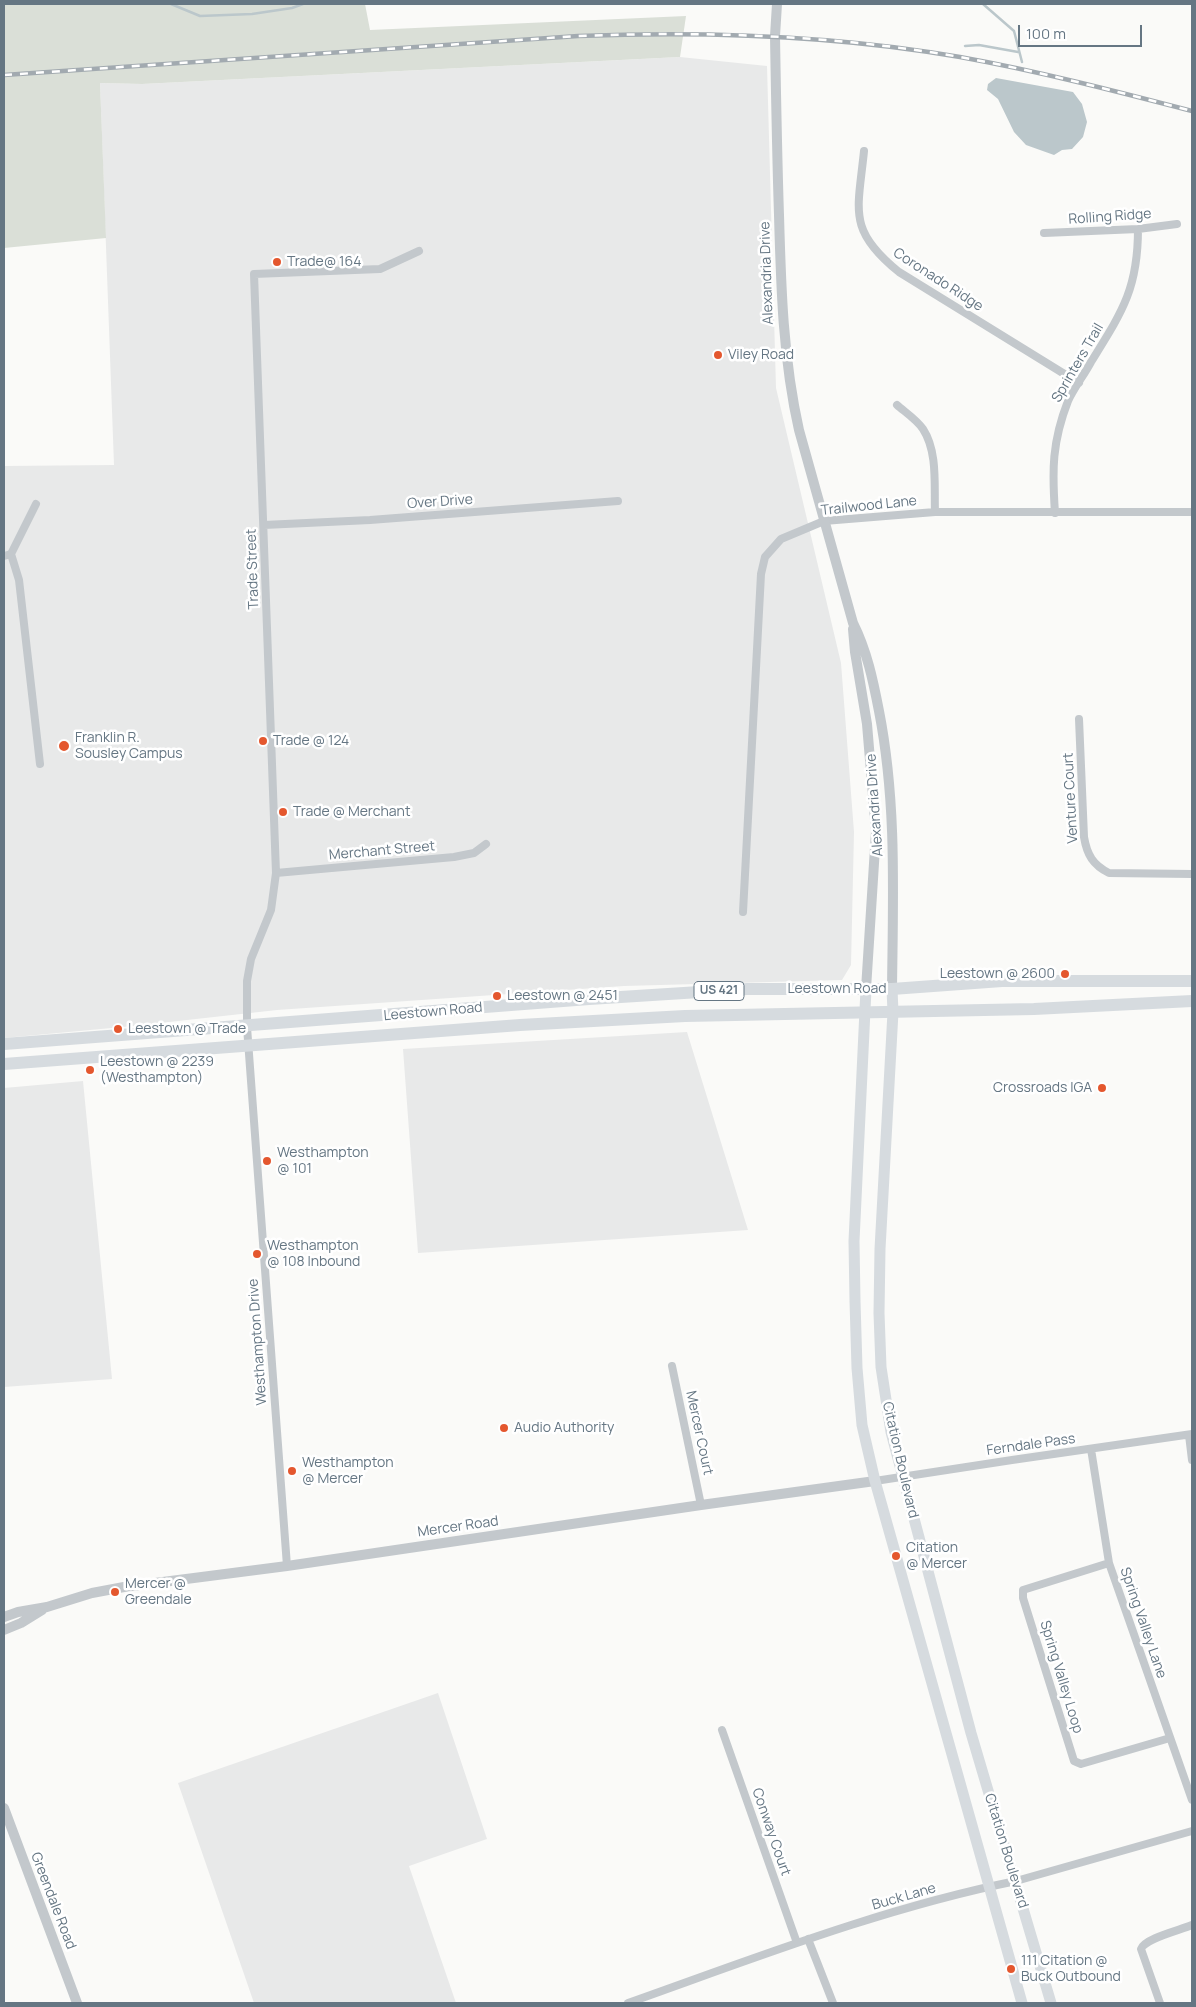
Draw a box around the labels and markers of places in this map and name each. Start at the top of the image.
place label: Trade@ 164 [287,254,362,270]
marker: Trade@ 164 [271,256,283,268]
place label: Viley Road [728,347,794,363]
marker: Viley Road [712,349,724,361]
place label: Franklin R. Sousley Campus [75,730,183,762]
place label: Trade @ 124 [273,733,349,749]
marker: Trade @ 124 [257,735,269,747]
marker: Franklin R. Sousley Campus [57,739,71,753]
place label: Trade @ Merchant [293,804,411,820]
marker: Trade @ Merchant [277,806,289,818]
place label: Leestown @ 2600 [940,966,1055,982]
marker: Leestown @ 2600 [1059,968,1071,980]
place label: Leestown @ 2451 [507,988,618,1004]
marker: Leestown @ 2451 [491,990,503,1002]
place label: Leestown @ Trade [128,1021,246,1037]
marker: Leestown @ Trade [112,1023,124,1035]
place label: Leestown @ 2239 (Westhampton) [100,1054,214,1086]
marker: Leestown @ 2239 (Westhampton) [84,1064,96,1076]
place label: Crossroads IGA [993,1080,1092,1096]
marker: Crossroads IGA [1096,1082,1108,1094]
place label: Westhampton @ 101 [277,1145,369,1178]
marker: Westhampton @ 101 [261,1155,273,1167]
place label: Westhampton @ 108 Inbound [267,1238,360,1270]
marker: Westhampton @ 108 Inbound [251,1248,263,1260]
place label: Audio Authority [514,1420,614,1436]
marker: Audio Authority [498,1422,510,1434]
place label: Westhampton @ Mercer [302,1455,394,1488]
marker: Westhampton @ Mercer [286,1465,298,1477]
place label: Citation @ Mercer [906,1540,967,1572]
marker: Citation @ Mercer [890,1550,902,1562]
place label: Mercer @ Greendale [125,1576,192,1608]
marker: Mercer @ Greendale [109,1586,121,1598]
place label: 111 Citation @ Buck Outbound [1021,1953,1121,1985]
marker: 111 Citation @ Buck Outbound [1005,1963,1017,1975]

